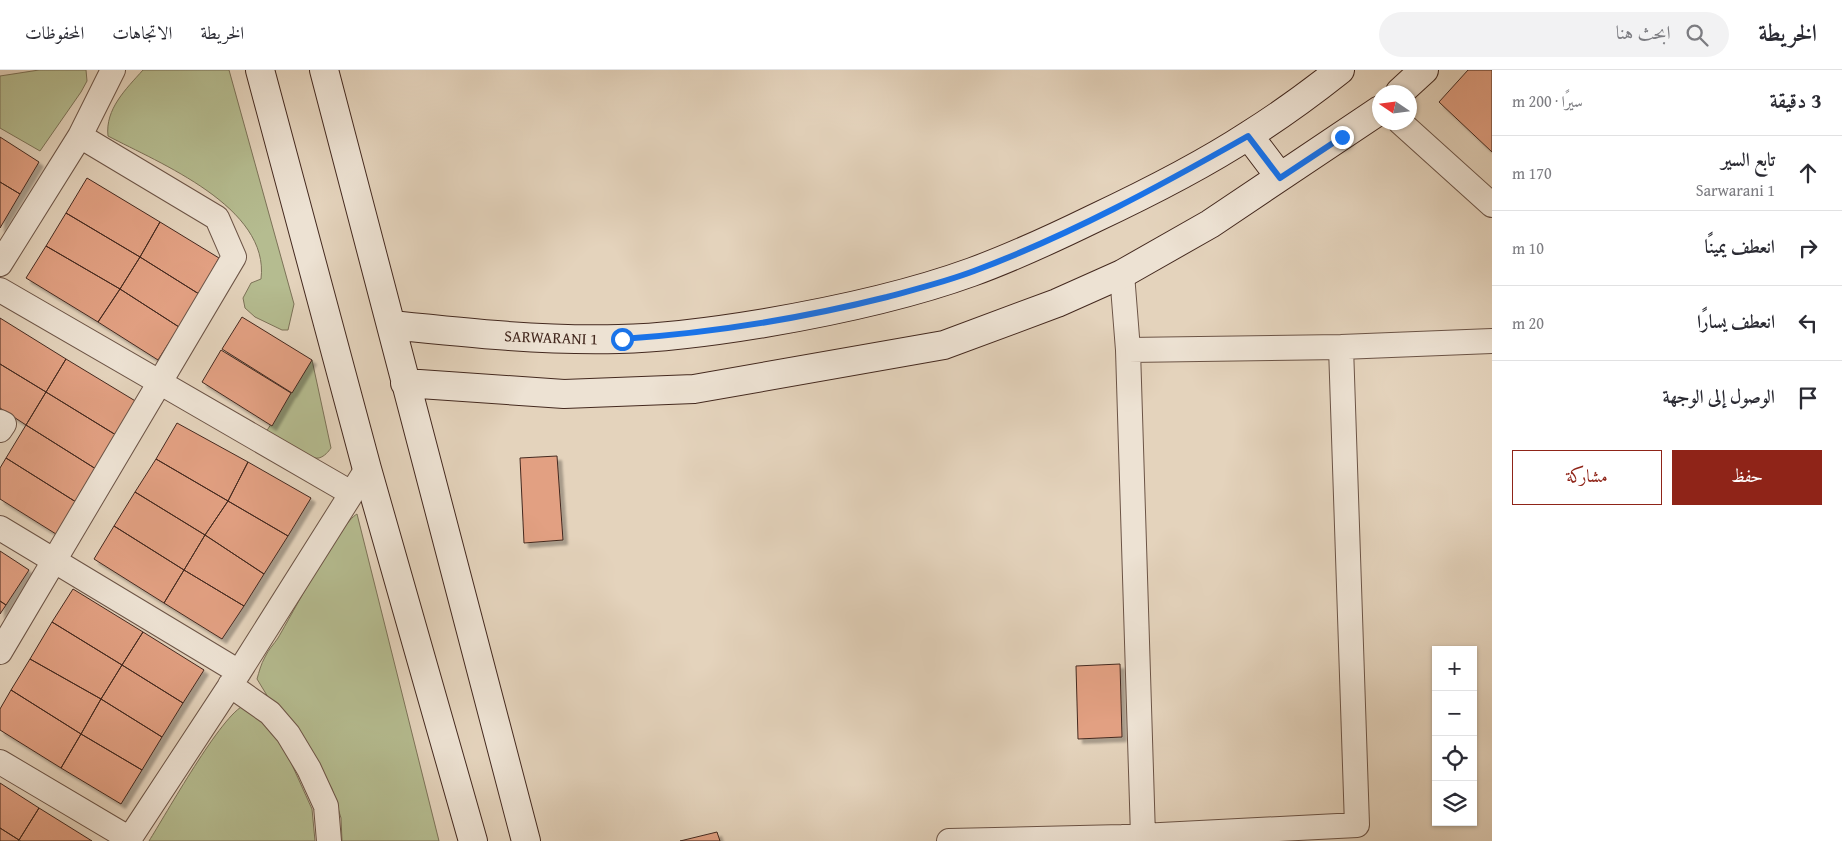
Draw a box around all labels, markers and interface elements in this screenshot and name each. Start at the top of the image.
search box [1379,12,1729,57]
text: الخريطة [1759,15,1817,50]
text: ابحث هنا [1616,18,1671,46]
text: المحفوظات [25,19,84,46]
text: الاتجاهات [112,19,172,46]
text: الخريطة [200,19,244,46]
icon: search [1683,21,1711,49]
north arrow [1372,85,1417,130]
text: 3 دقيقة [1770,85,1822,116]
text: سيرًا · 200 m [1512,89,1583,113]
route end [1331,126,1354,149]
text: تابع السير [1721,145,1775,173]
icon: ahead [1794,159,1822,187]
text: 170 m [1512,161,1552,185]
text: Sarwarani 1 [1696,178,1775,202]
text: انعطف يمينًا [1705,232,1775,260]
icon: right [1794,234,1822,262]
text: 10 m [1512,236,1544,260]
text: انعطف يسارًا [1697,307,1775,335]
icon: left [1794,309,1822,337]
text: 20 m [1512,311,1544,335]
street label: SARWARANI 1 [504,323,598,351]
route start [611,328,634,351]
text: الوصول إلى الوجهة [1663,382,1775,410]
icon: arrive [1794,384,1822,412]
button: مشاركة [1512,450,1662,505]
button: حفظ [1672,450,1822,505]
map controls [1432,646,1477,826]
button: + [1432,646,1477,691]
button: − [1432,691,1477,736]
button: locate [1432,736,1477,781]
button: layers [1432,781,1477,826]

